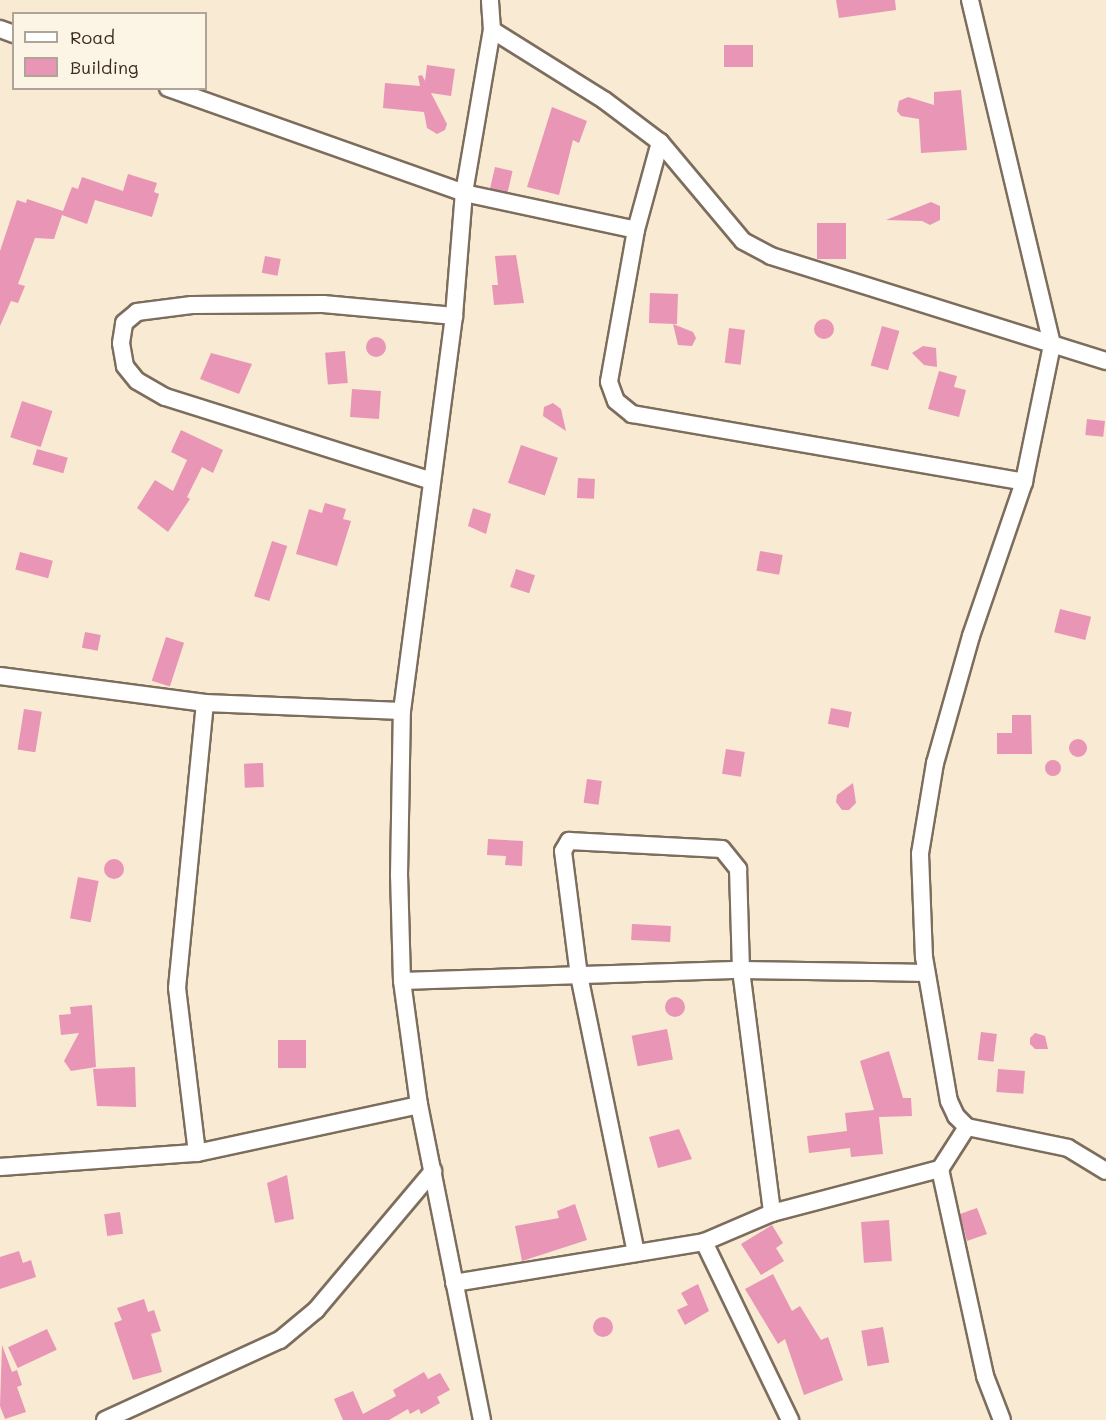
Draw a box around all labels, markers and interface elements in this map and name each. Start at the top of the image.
legend [12,12,207,90]
text: Road [70,25,115,49]
text: Building [70,55,138,79]

